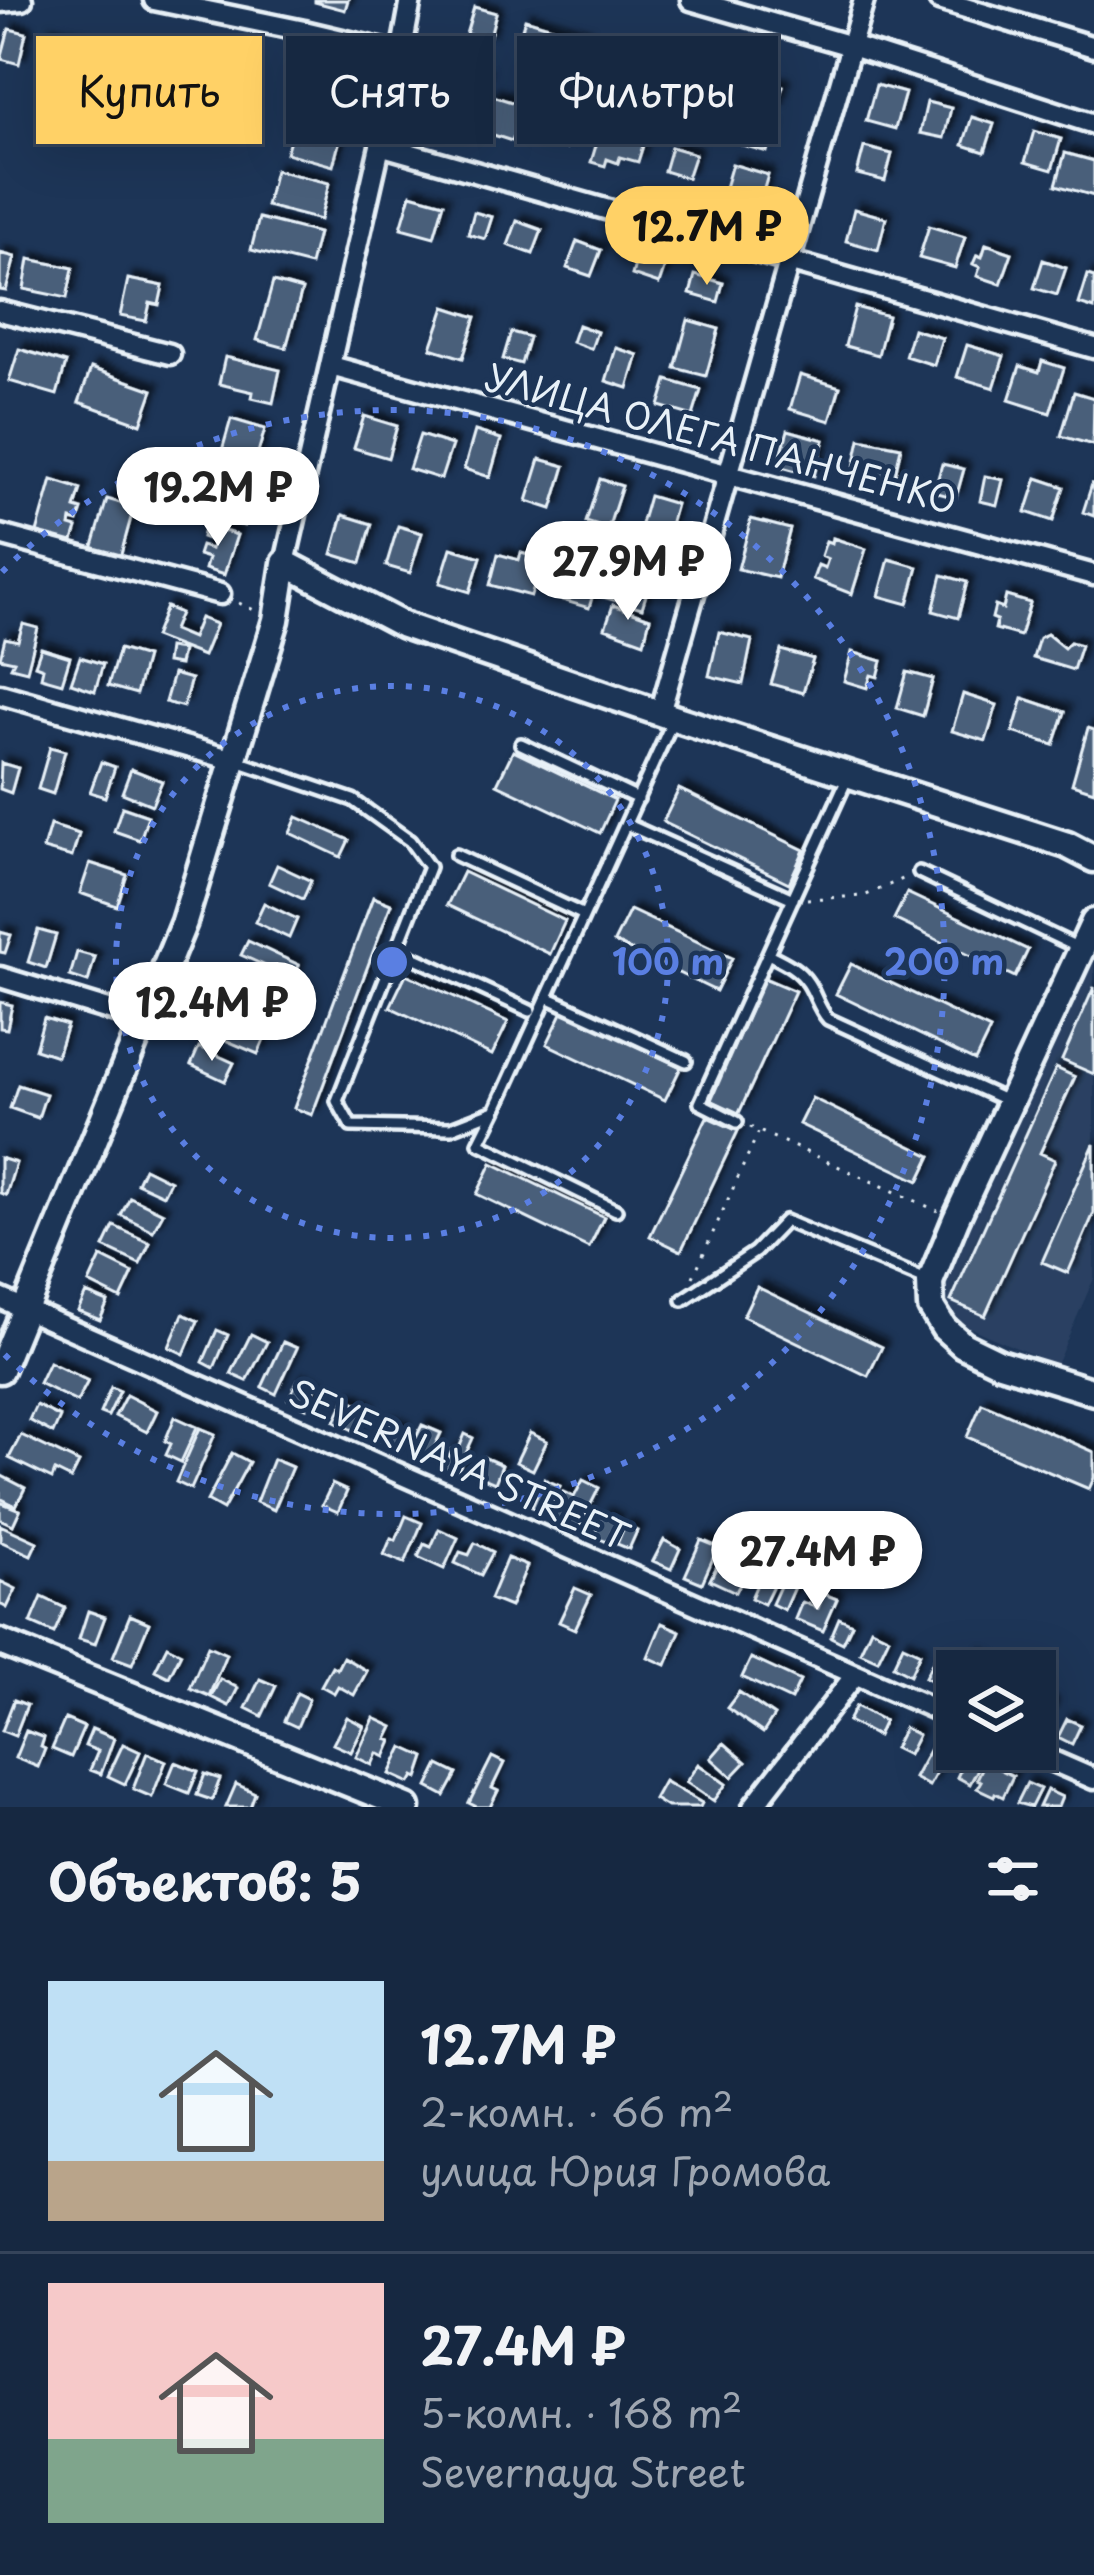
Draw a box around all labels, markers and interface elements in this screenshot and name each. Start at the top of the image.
chip: Купить [36,36,262,144]
chip: Снять [286,36,493,144]
chip: Фильтры [517,36,778,144]
pin: 12.7M ₽ [596,186,818,288]
text: 12.7M ₽ [632,195,782,254]
street label: УЛИЦА ОЛЕГА ПАНЧЕНКО [480,348,963,526]
pin: 19.2M ₽ [107,447,329,549]
text: 19.2M ₽ [143,456,293,515]
pin: 27.9M ₽ [517,521,739,623]
text: 27.9M ₽ [551,530,705,589]
text: 100 m [612,933,724,987]
text: 200 m [884,933,1004,987]
centre of rings [371,941,413,983]
pin: 12.4M ₽ [101,962,323,1064]
text: 12.4M ₽ [135,971,289,1030]
street label: SEVERNAYA STREET [281,1364,639,1563]
pin: 27.4M ₽ [706,1511,928,1613]
text: 27.4M ₽ [738,1520,896,1579]
map controls [936,1650,1056,1770]
button: layers [936,1650,1056,1770]
text: Объектов: 5 [48,1841,362,1918]
icon: filters [980,1846,1046,1912]
text: 12.7M ₽ [420,2004,616,2081]
icon: home [144,2029,288,2173]
text: 2-комн. · 66 m² [420,2081,733,2140]
text: улица Юрия Громова [420,2140,830,2199]
text: 27.4M ₽ [420,2305,626,2382]
icon: home [144,2331,288,2475]
text: 5-комн. · 168 m² [420,2382,742,2441]
text: Severnaya Street [420,2441,745,2500]

